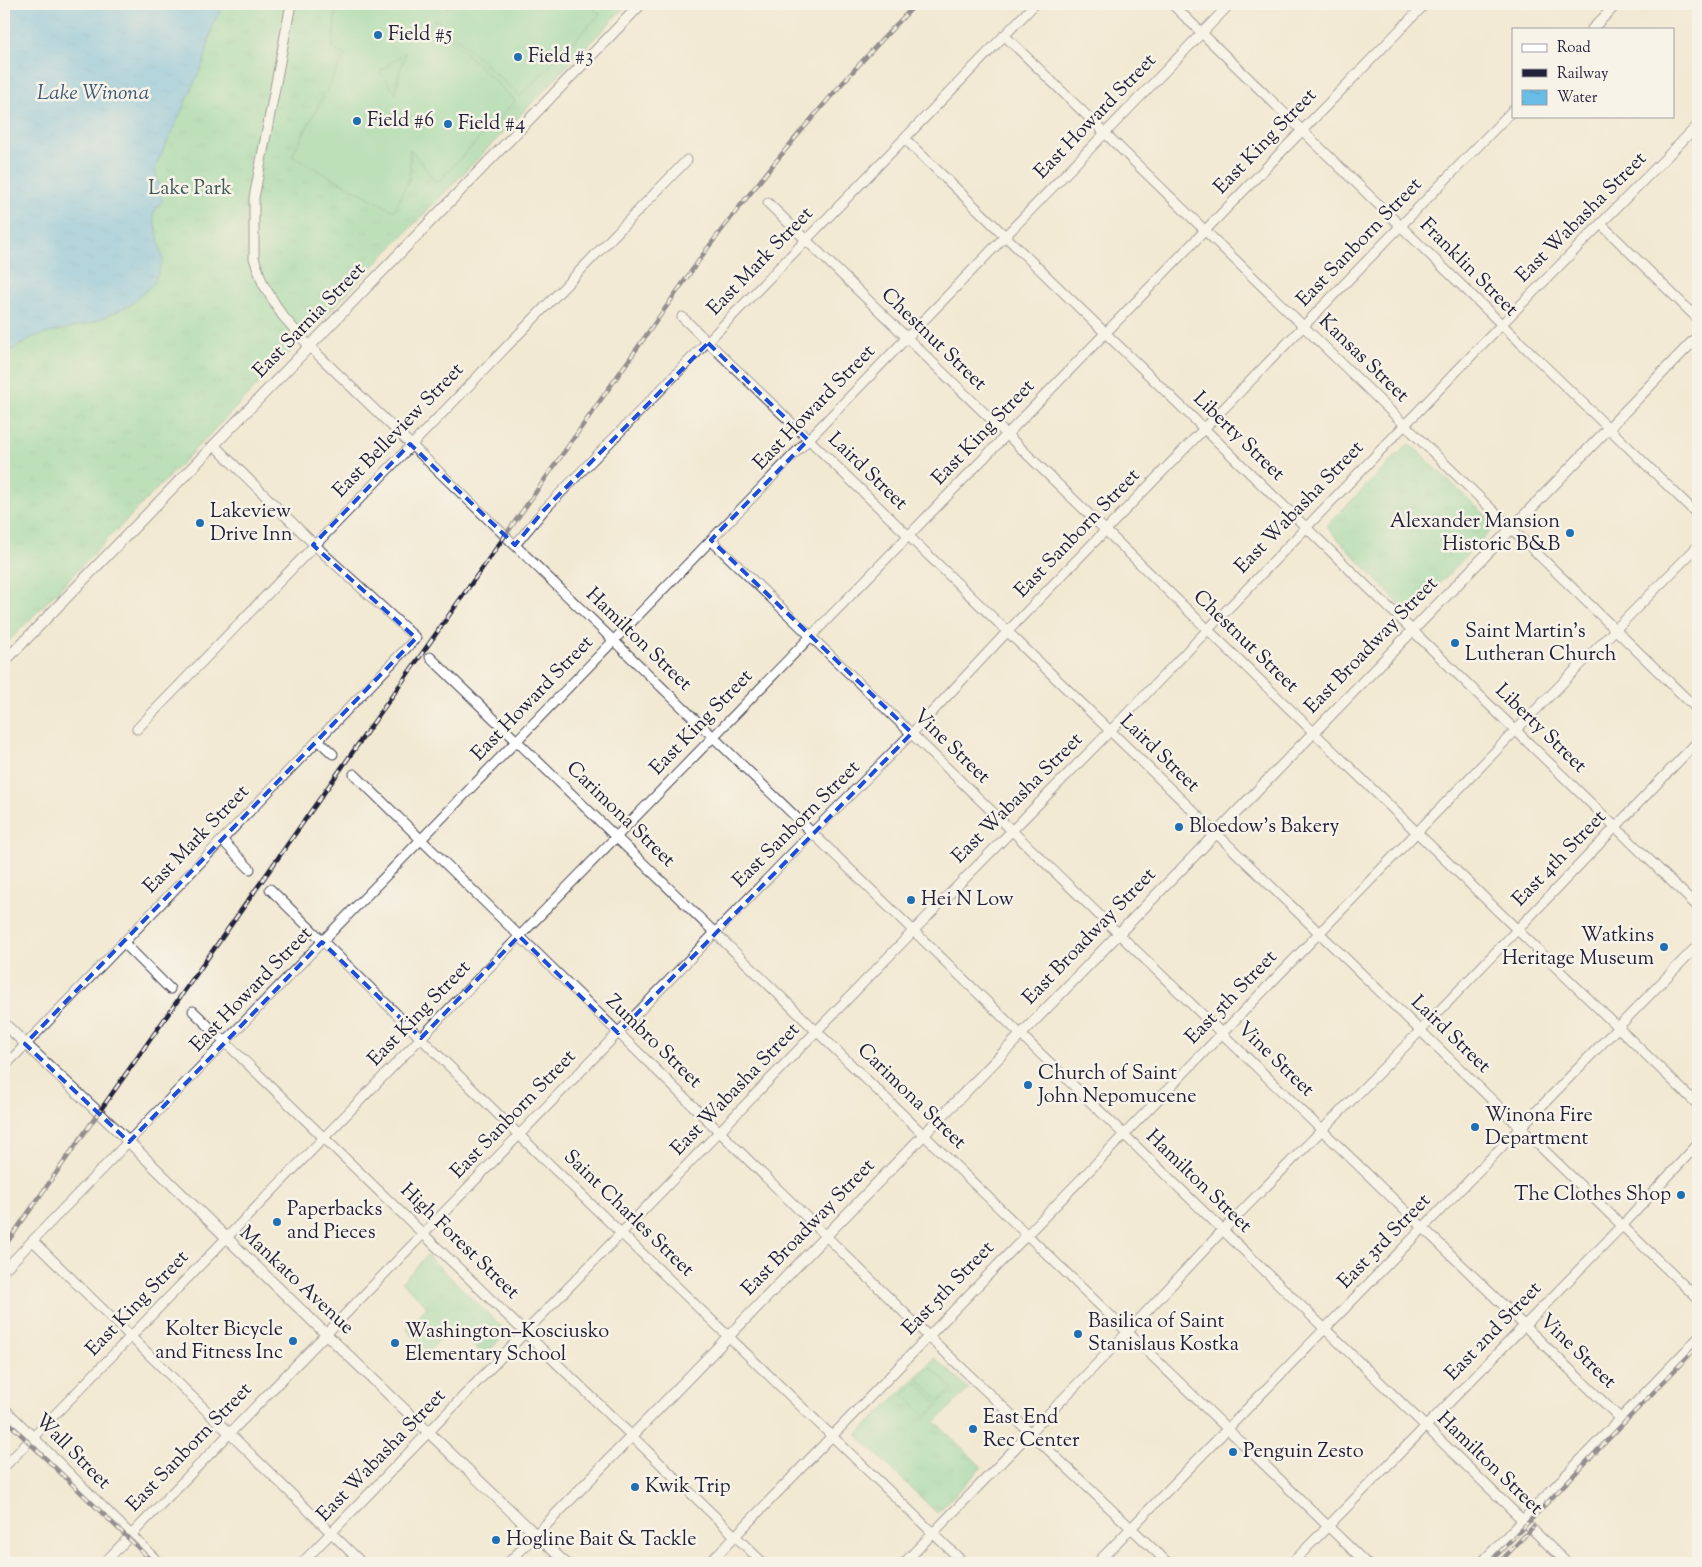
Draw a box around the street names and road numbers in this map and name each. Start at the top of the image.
street label: East Howard Street [1028,47,1164,186]
street label: East King Street [1208,82,1324,202]
street label: East Wabasha Street [1510,146,1654,290]
street label: East Sanborn Street [1290,172,1430,314]
street label: East Mark Street [701,201,821,323]
street label: Franklin Street [1412,212,1524,324]
street label: East Sarnia Street [247,256,373,385]
street label: Chestnut Street [873,282,993,398]
street label: Kansas Street [1311,308,1415,410]
street label: East Howard Street [747,338,883,477]
street label: East Belleview Street [327,357,471,505]
street label: East King Street [926,373,1042,493]
street label: Liberty Street [1185,386,1291,489]
street label: Laird Street [820,426,914,518]
street label: East Wabasha Street [1229,435,1371,581]
street label: East Sanborn Street [1008,463,1148,605]
street label: East Broadway Street [1299,571,1445,721]
street label: Hamilton Street [578,582,698,699]
street label: Chestnut Street [1185,584,1305,700]
street label: East Howard Street [465,629,601,768]
street label: East King Street [644,663,760,783]
street label: Liberty Street [1487,678,1593,781]
street label: Vine Street [906,703,996,791]
street label: Laird Street [1112,708,1206,800]
street label: East Wabasha Street [946,727,1090,871]
street label: East Sanborn Street [727,754,868,895]
street label: Carimona Street [559,755,681,875]
street label: East Mark Street [137,779,257,901]
street label: East 4th Street [1506,804,1614,914]
street label: East Broadway Street [1017,862,1163,1012]
street label: East Howard Street [184,920,320,1059]
street label: East 5th Street [1179,944,1285,1052]
street label: East King Street [362,954,478,1074]
street label: Zumbro Street [598,988,708,1096]
street label: Laird Street [1403,989,1497,1081]
street label: Vine Street [1230,1016,1320,1104]
street label: East Wabasha Street [665,1017,807,1163]
street label: Carimona Street [850,1037,972,1157]
street label: East Sanborn Street [444,1044,584,1186]
street label: Hamilton Street [1138,1124,1258,1241]
street label: Saint Charles Street [556,1144,700,1284]
street label: East Broadway Street [736,1153,882,1303]
street label: High Forest Street [393,1177,525,1307]
street label: East 3rd Street [1332,1188,1438,1296]
street label: Mankato Avenue [232,1220,360,1342]
street label: East 5th Street [896,1235,1002,1343]
street label: East King Street [80,1244,196,1364]
street label: East 2nd Street [1439,1276,1549,1388]
street label: Vine Street [1532,1308,1622,1396]
street label: East Sanborn Street [120,1377,260,1519]
street label: East Wabasha Street [311,1383,453,1529]
street label: Hamilton Street [1429,1406,1549,1523]
street label: Wall Street [27,1407,117,1497]

